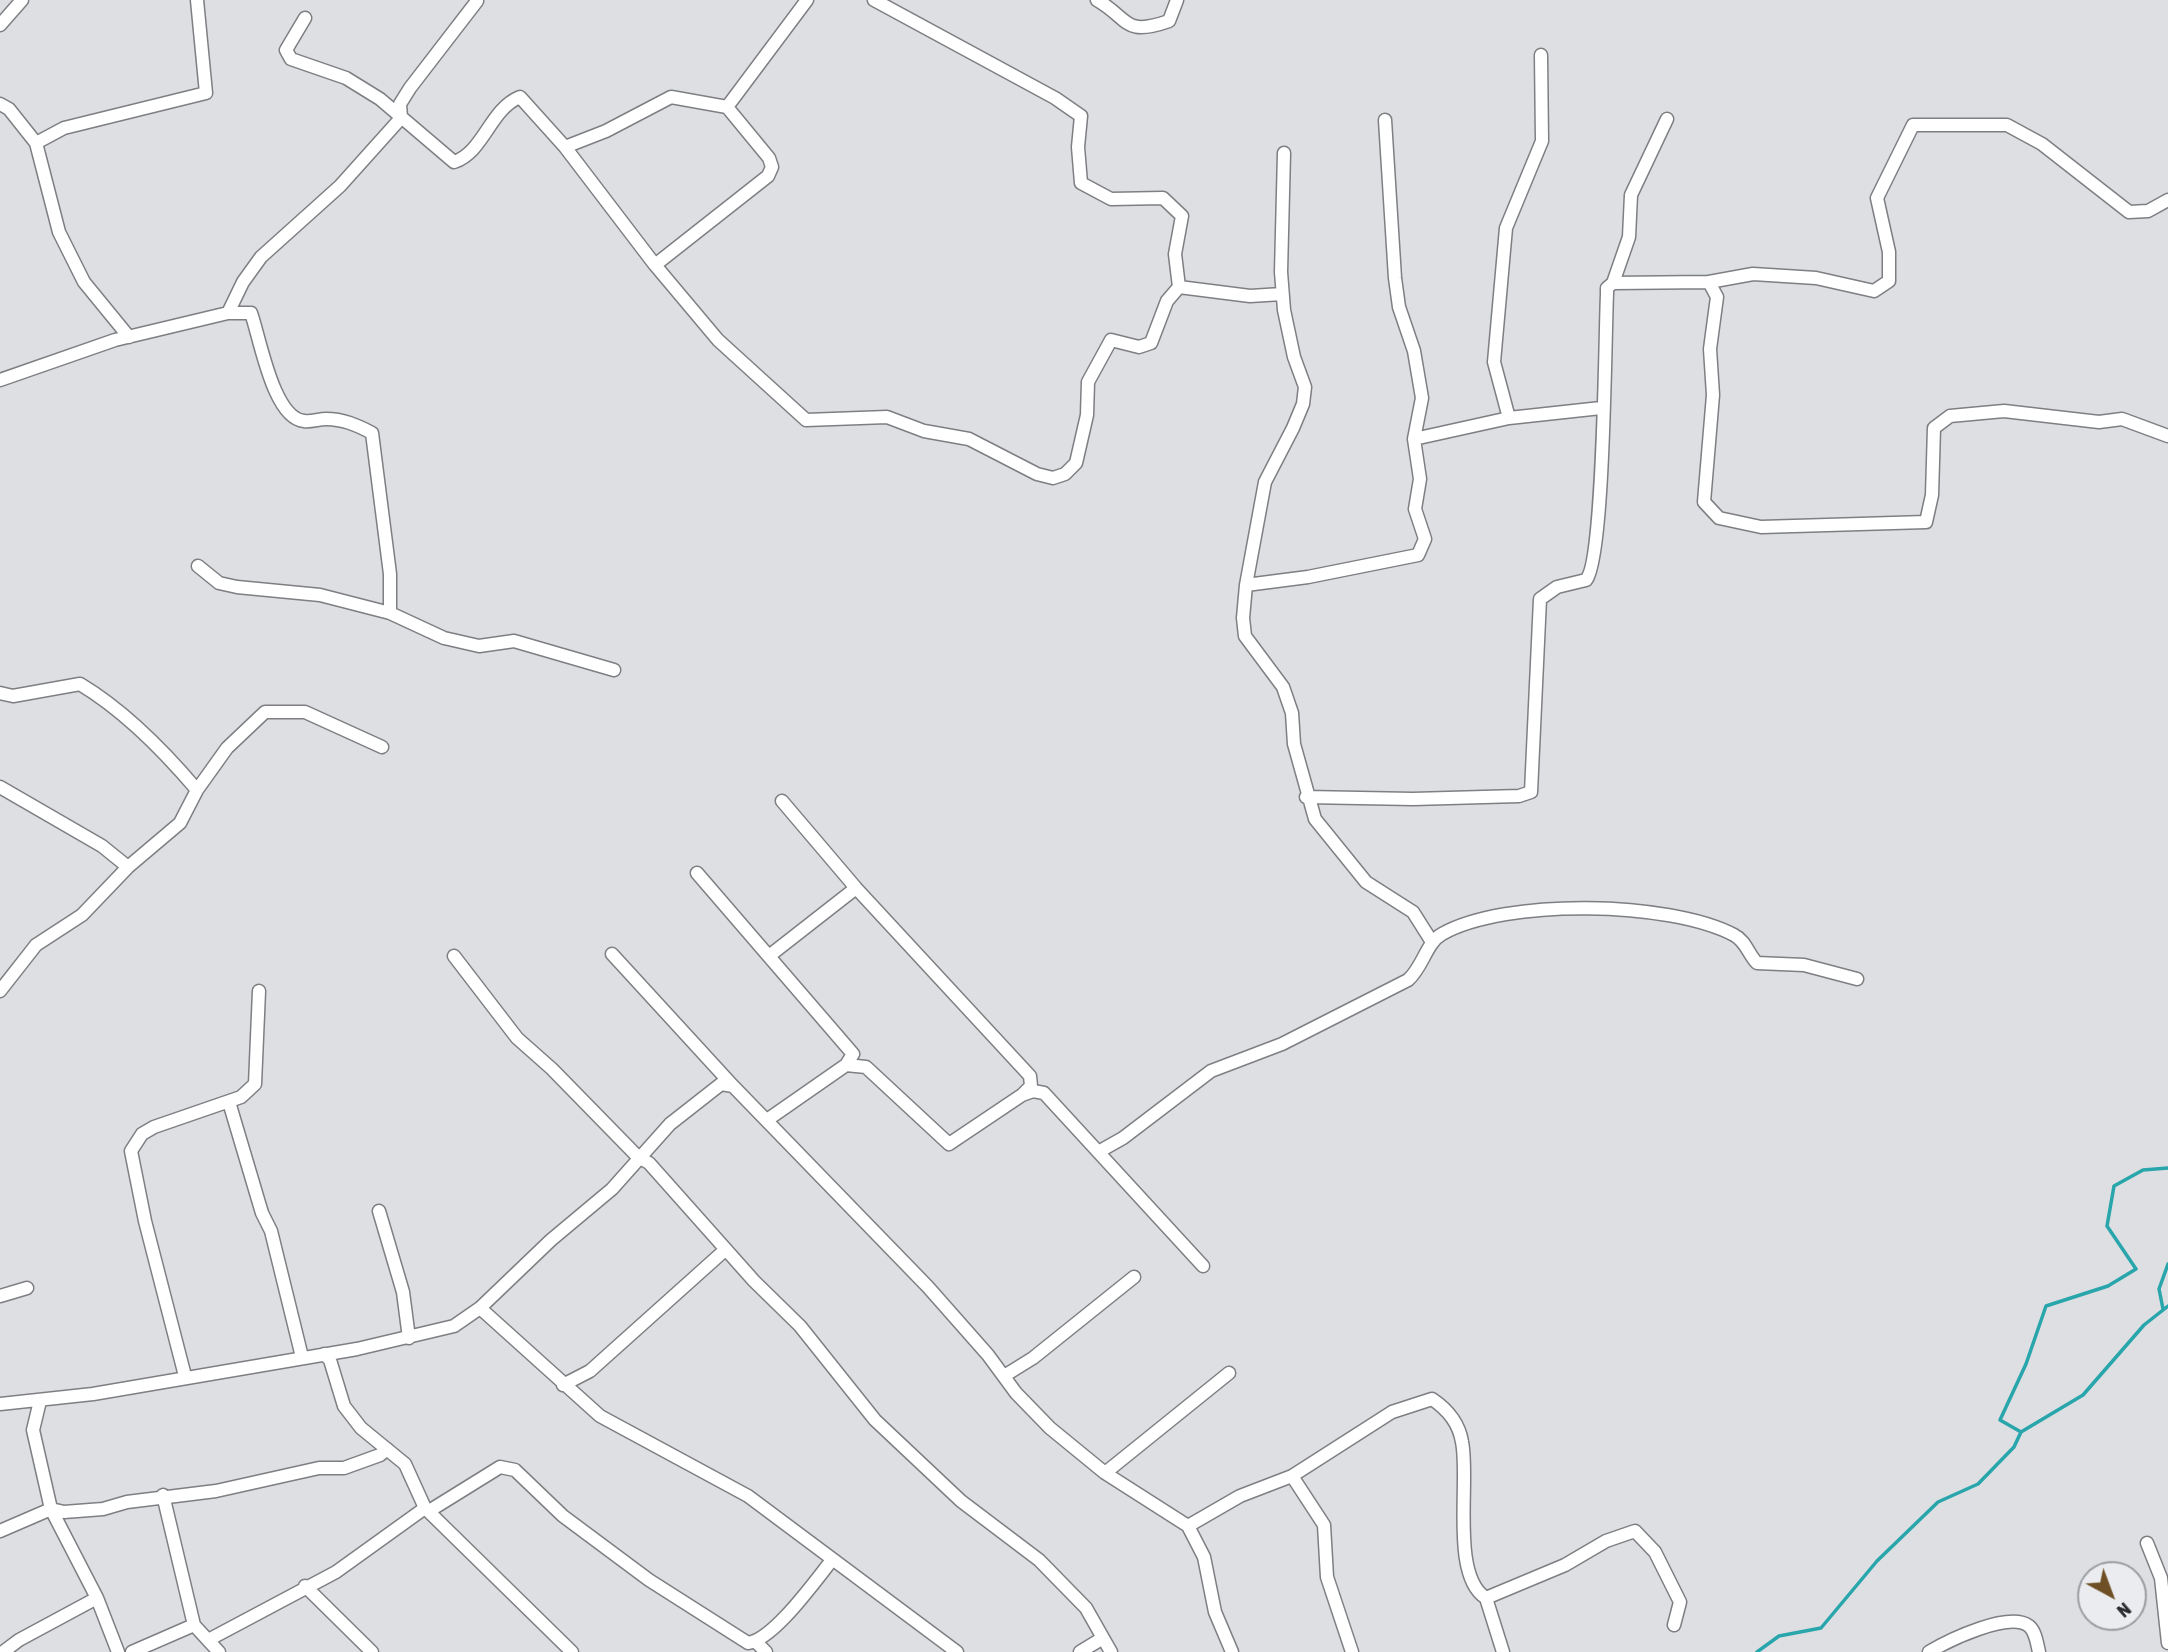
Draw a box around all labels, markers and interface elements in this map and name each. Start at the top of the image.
north arrow [2077,1561,2147,1631]
text: N [2113,1598,2136,1622]

